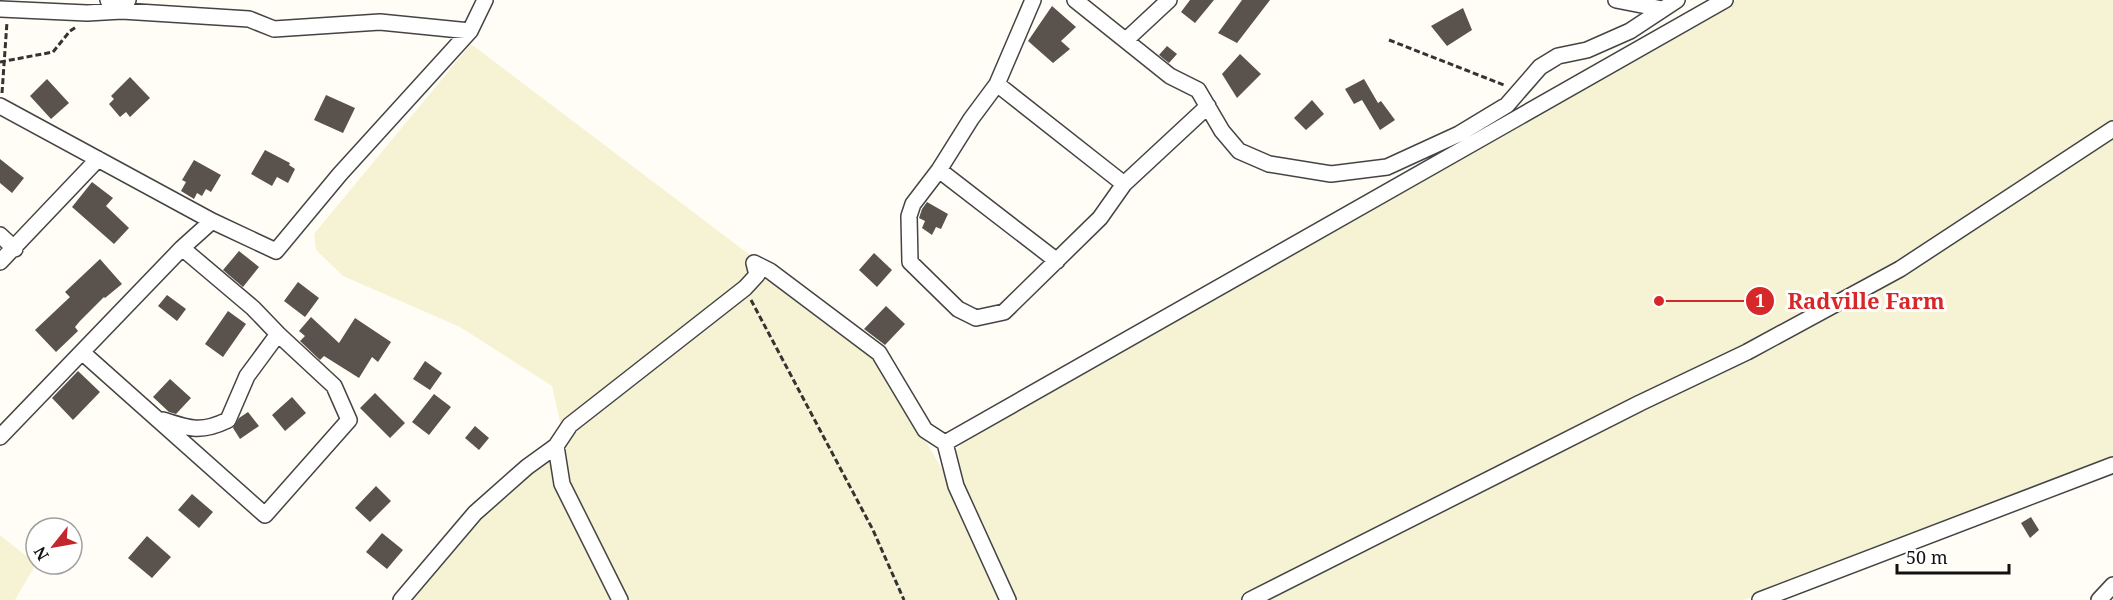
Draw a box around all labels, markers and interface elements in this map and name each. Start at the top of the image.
callout: Radville Farm [1745,281,1956,321]
text: Radville Farm [1787,285,1945,315]
text: 1 [1755,288,1765,312]
north arrow [24,516,84,576]
scale bar [1897,537,2010,575]
text: N [28,542,54,565]
text: 50 m [1906,545,1948,569]

